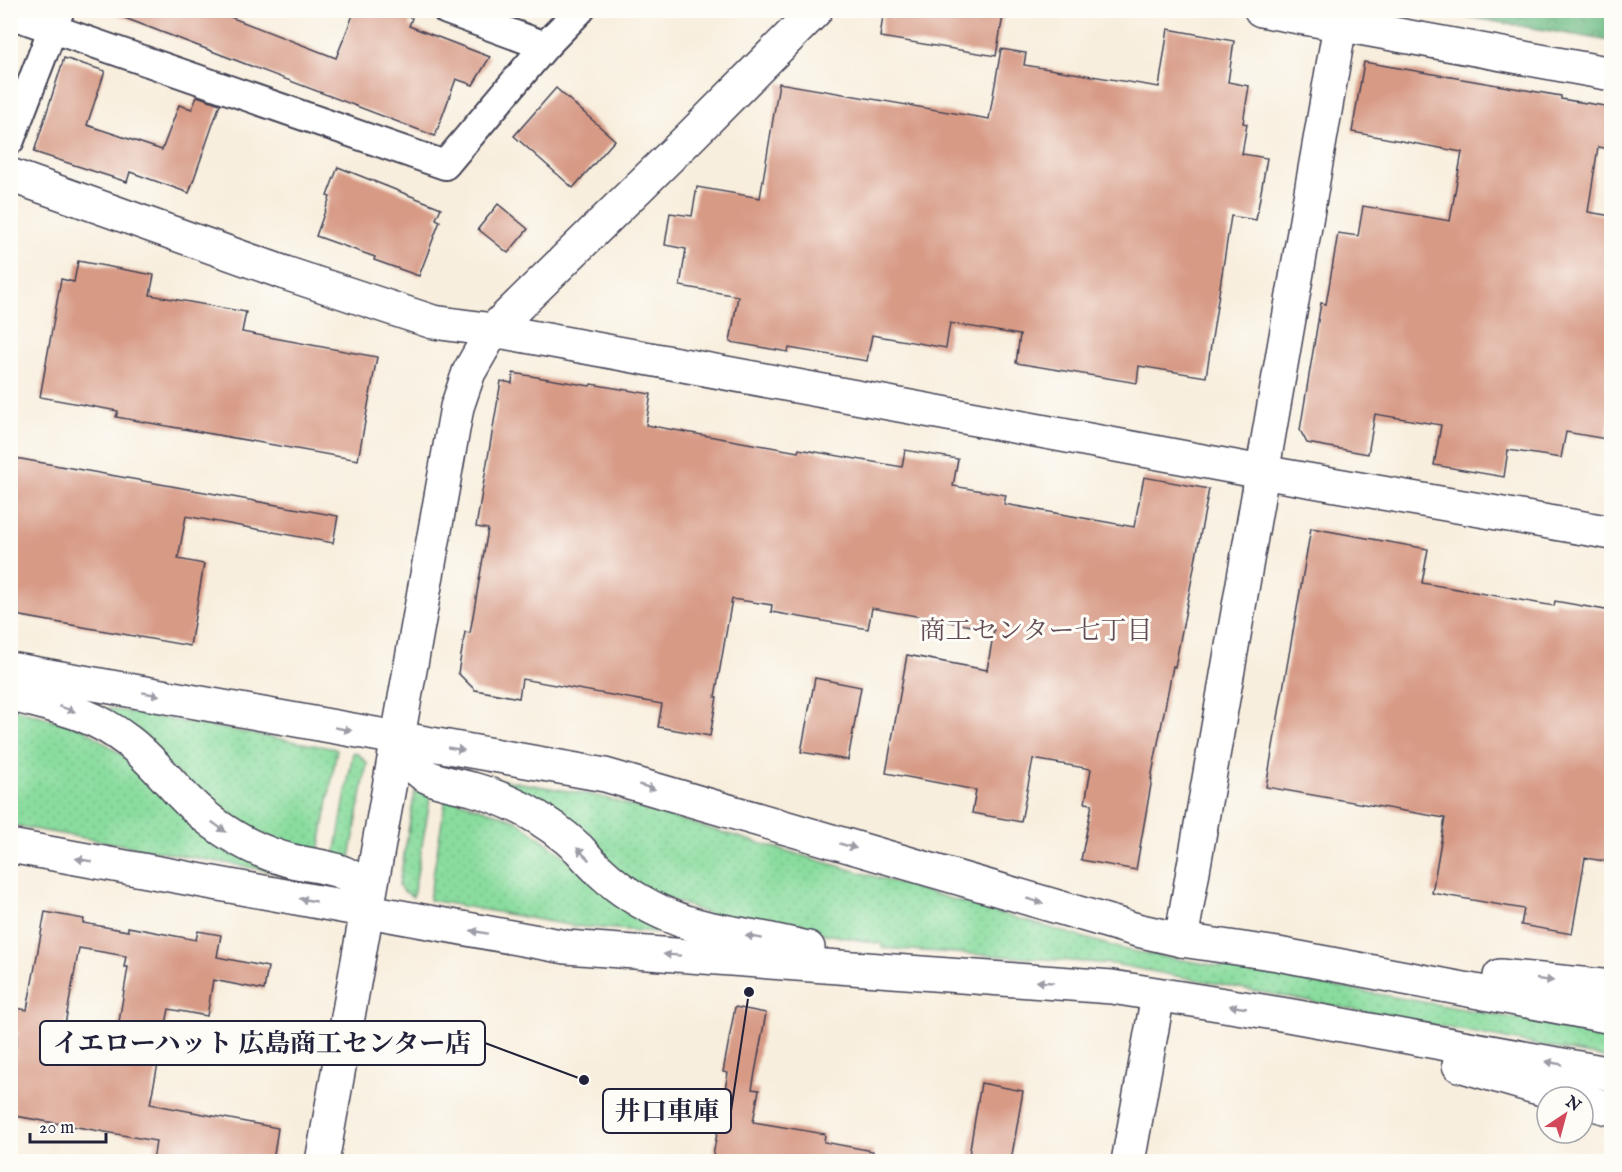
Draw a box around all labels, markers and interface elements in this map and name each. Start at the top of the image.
district label: 商工センター七丁目 [920,615,1152,648]
one-way arrow [141,690,160,699]
one-way arrow [58,704,76,714]
one-way arrow [333,725,352,734]
one-way arrow [447,744,466,753]
one-way arrow [638,783,656,792]
one-way arrow [211,821,227,833]
one-way arrow [839,842,857,851]
one-way arrow [576,847,590,861]
one-way arrow [74,855,93,864]
one-way arrow [299,895,318,904]
one-way arrow [1026,897,1044,906]
one-way arrow [469,927,488,936]
one-way arrow [744,932,763,941]
one-way arrow [662,950,681,960]
one-way arrow [1535,976,1554,985]
one-way arrow [1035,977,1054,987]
one-way arrow [1228,1003,1247,1012]
callout: イエローハット 広島商工センター店 [40,1021,485,1065]
text: イエローハット 広島商工センター店 [53,1028,471,1061]
one-way arrow [1544,1058,1563,1067]
north arrow [1535,1085,1595,1145]
callout: 井口車庫 [603,1089,731,1133]
text: N [1560,1092,1584,1117]
text: 井口車庫 [615,1096,719,1129]
scale bar [30,1106,106,1144]
text: 20 m [39,1117,74,1140]

